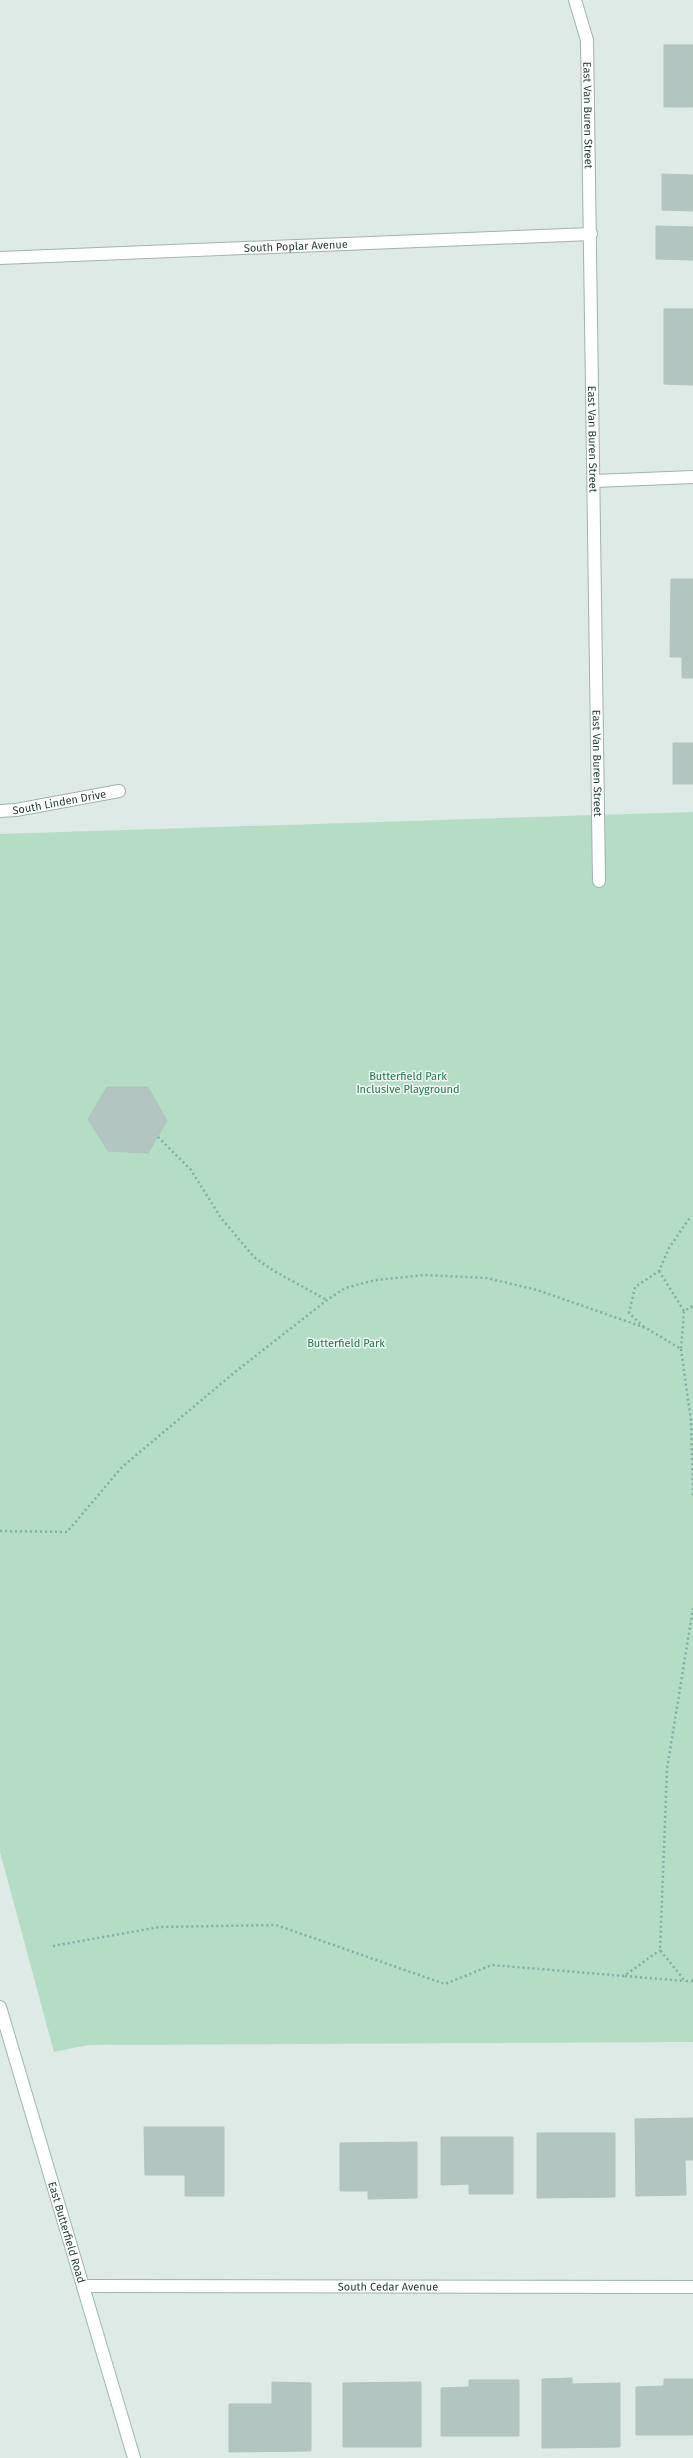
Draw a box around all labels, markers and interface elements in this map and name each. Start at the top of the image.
street label: East Van Buren Street [580,62,595,169]
street label: South Poplar Avenue [243,238,348,255]
street label: East Van Buren Street [585,386,599,493]
street label: East Van Buren Street [590,710,604,817]
street label: South Linden Drive [12,788,107,817]
park label: Butterfield Park Inclusive Playground [356,1070,460,1096]
park label: Butterfield Park [307,1337,385,1350]
street label: East Butterfield Road [45,2180,88,2285]
street label: South Cedar Avenue [338,2280,438,2294]

